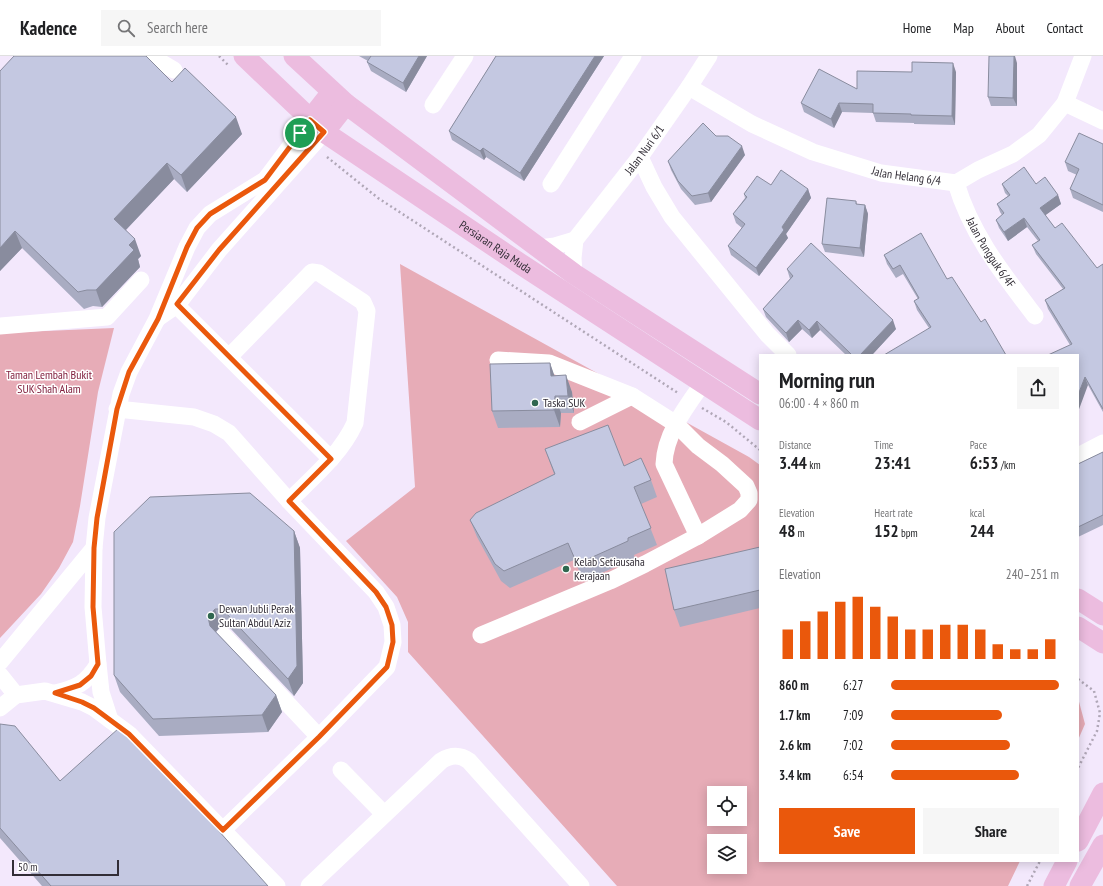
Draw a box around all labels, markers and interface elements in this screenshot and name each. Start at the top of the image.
search box [101,10,381,46]
text: Kadence [20,16,77,40]
icon: search [115,17,137,39]
text: Search here [147,18,208,37]
text: Home [903,19,931,37]
text: Map [953,19,974,37]
text: About [996,19,1025,37]
text: Contact [1047,19,1083,37]
pin [283,116,317,150]
icon: arrive [289,122,311,144]
street label: Jalan Nuri 6/1 [621,122,667,178]
street label: Jalan Helang 6/4 [869,162,943,188]
street label: Jalan Pungguk 6/4F [963,214,1019,290]
street label: Persiaran Raja Muda [457,217,535,277]
text: Morning run [779,366,875,394]
park label: Taman Lembah Bukit SUK Shah Alam [6,367,93,396]
button: share [1017,367,1059,409]
place label: Taska SUK [543,395,586,410]
text: 06:00 · 4 × 860 m [779,395,859,412]
marker: Taska SUK [530,398,540,408]
text: Distance [779,438,811,452]
text: Time [874,438,893,452]
text: Pace [970,438,987,452]
text: 3.44 [779,452,807,474]
text: 23:41 [874,452,911,474]
text: 6:53 [970,452,998,474]
text: km [807,458,821,472]
text: /km [998,458,1015,472]
text: Elevation [779,506,814,520]
text: Heart rate [874,506,913,520]
text: kcal [970,506,985,520]
text: 48 [779,520,795,542]
text: 152 [874,520,899,542]
text: 244 [970,520,994,542]
text: m [795,526,805,540]
text: bpm [899,526,918,540]
place label: Kelab Setiausaha Kerajaan [574,554,645,583]
marker: Kelab Setiausaha Kerajaan [561,564,571,574]
text: Elevation [779,566,821,583]
text: 240–251 m [1006,566,1059,583]
place label: Dewan Jubli Perak Sultan Abdul Aziz [219,601,294,630]
marker: Dewan Jubli Perak Sultan Abdul Aziz [206,611,216,621]
text: 860 m [779,677,809,694]
text: 6:27 [843,677,863,694]
text: 1.7 km [779,707,810,724]
text: 7:09 [843,707,863,724]
text: 2.6 km [779,737,811,754]
text: 7:02 [843,737,863,754]
text: 3.4 km [779,767,811,784]
text: 6:54 [843,767,863,784]
map controls [707,786,747,874]
button: locate [707,786,747,826]
button: Save [779,808,915,854]
button: Share [923,808,1059,854]
button: layers [707,834,747,874]
scale bar [12,858,119,877]
text: 50 m [18,860,37,874]

